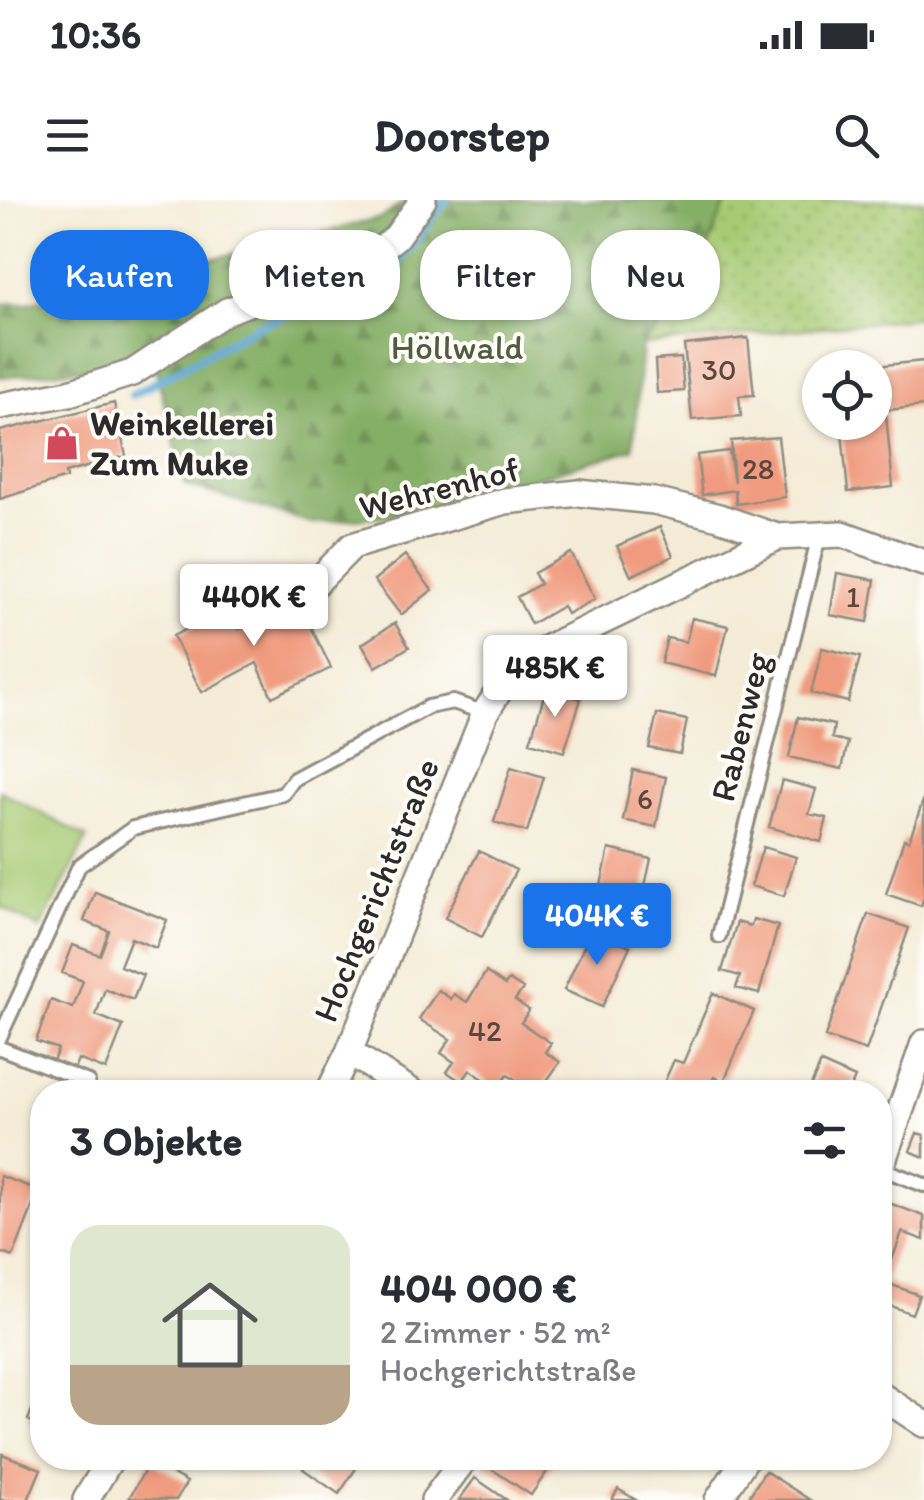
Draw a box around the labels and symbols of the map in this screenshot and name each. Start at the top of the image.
park label: Höllwald [391,326,524,368]
house number: 30 [702,351,736,388]
place label: Weinkellerei Zum Muke [90,402,274,484]
shop icon: Weinkellerei Zum Muke [43,424,81,462]
street label: Wehrenhof [354,448,524,528]
house number: 28 [742,450,774,487]
pin: 440K € [173,564,335,649]
house number: 1 [846,578,860,615]
pin: 485K € [474,635,636,720]
street label: Rabenweg [701,648,779,806]
street label: Hochgerichtstraße [304,752,448,1028]
house number: 6 [637,780,653,817]
pin: 404K € [516,883,678,968]
house number: 42 [468,1012,502,1049]

